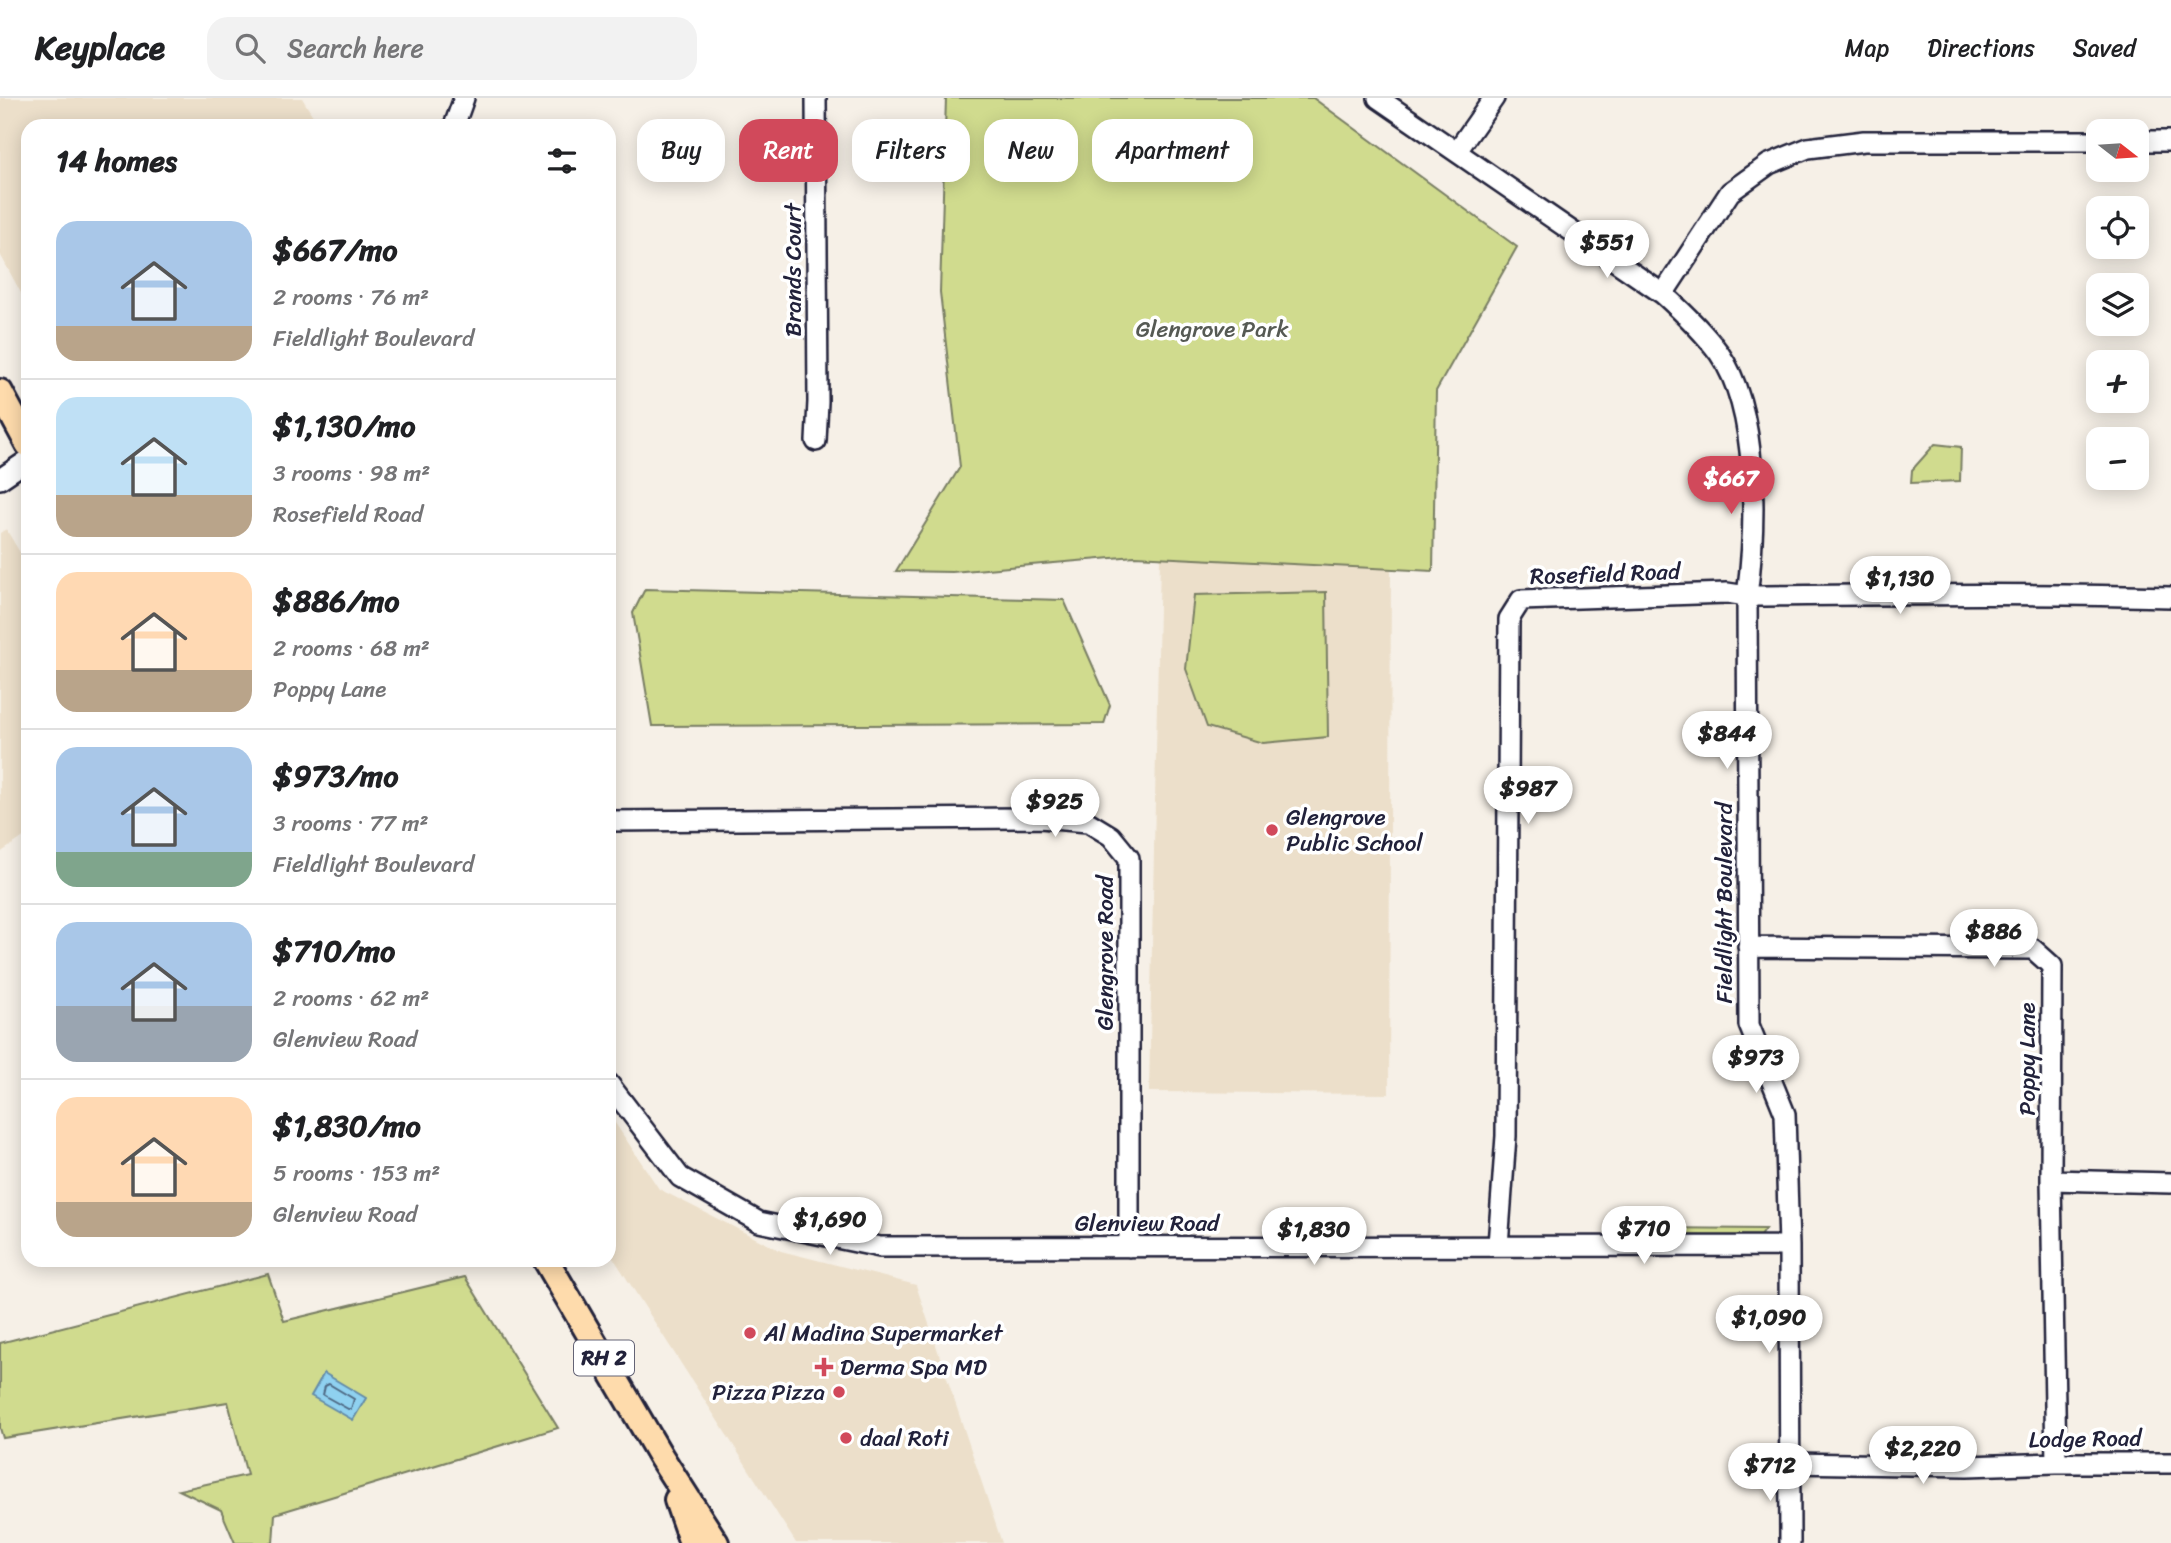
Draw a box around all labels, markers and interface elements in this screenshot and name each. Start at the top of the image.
search box [207,17,697,80]
text: Keyplace [35,19,165,77]
text: Search here [287,25,424,71]
text: Map [1845,27,1889,69]
text: Directions [1927,27,2035,69]
text: Saved [2073,27,2136,69]
icon: search [231,29,269,67]
chip: Buy [637,119,725,182]
chip: Rent [739,119,838,182]
chip: Filters [852,119,970,182]
chip: New [984,119,1078,182]
chip: Apartment [1092,119,1253,182]
north arrow [2086,119,2149,182]
map controls [2086,119,2149,490]
text: 14 homes [56,134,177,188]
icon: filters [543,142,581,180]
button: locate [2086,196,2149,259]
street label: Brands Court [773,201,814,337]
pin: $551 [1566,220,1648,280]
text: $551 [1580,222,1634,263]
text: $667/mo [273,223,398,277]
icon: home [112,249,196,333]
button: layers [2086,273,2149,336]
text: 2 rooms · 76 m² [273,277,429,318]
park label: Glengrove Park [1136,309,1289,350]
text: Fieldlight Boulevard [273,318,474,359]
button: + [2086,350,2149,413]
text: $1,130/mo [273,399,416,453]
icon: home [112,425,196,509]
button: − [2086,427,2149,490]
text: 3 rooms · 98 m² [273,453,430,494]
pin: $667 [1690,456,1772,516]
text: $667 [1704,458,1758,499]
text: Rosefield Road [273,494,423,535]
street label: Rosefield Road [1529,551,1683,597]
pin: $1,130 [1843,556,1957,616]
text: $1,130 [1866,558,1934,599]
text: $886/mo [273,574,400,628]
icon: home [112,600,196,684]
text: 2 rooms · 68 m² [273,628,430,669]
text: Poppy Lane [273,669,386,710]
pin: $844 [1686,712,1768,771]
text: $844 [1698,713,1756,754]
text: $973/mo [273,749,398,803]
pin: $987 [1487,766,1569,826]
text: $987 [1500,768,1556,809]
icon: home [112,775,196,859]
pin: $925 [1014,780,1096,839]
text: $925 [1027,781,1083,822]
place label: Glengrove Public School [1286,797,1423,864]
street label: Fieldlight Boulevard [1704,801,1745,1004]
text: 3 rooms · 77 m² [273,803,429,844]
marker: Glengrove Public School [1264,822,1280,838]
text: Fieldlight Boulevard [273,844,474,885]
street label: Glengrove Road [1085,874,1126,1030]
pin: $886 [1953,910,2035,969]
text: $886 [1966,911,2022,952]
text: $710/mo [273,924,395,978]
icon: home [112,950,196,1034]
text: 2 rooms · 62 m² [273,978,429,1019]
street label: Poppy Lane [2007,1002,2048,1116]
text: Glenview Road [273,1019,417,1060]
pin: $973 [1715,1035,1797,1095]
text: $973 [1728,1037,1784,1078]
text: $1,830/mo [273,1099,421,1153]
icon: home [112,1125,196,1209]
text: 5 rooms · 153 m² [273,1153,440,1194]
text: Glenview Road [273,1194,417,1235]
pin: $1,690 [773,1198,887,1257]
text: $1,690 [793,1199,867,1240]
street label: Glenview Road [1075,1203,1221,1244]
pin: $710 [1603,1206,1685,1266]
pin: $1,830 [1257,1208,1371,1267]
text: $710 [1617,1208,1671,1249]
text: $1,830 [1278,1209,1350,1250]
pin: $1,090 [1712,1296,1826,1355]
text: $1,090 [1732,1297,1806,1338]
place label: Al Madina Supermarket [763,1313,1004,1354]
marker: Al Madina Supermarket [742,1325,758,1341]
road number: RH 2 [574,1340,634,1376]
place label: Derma Spa MD [840,1347,987,1388]
marker: Derma Spa MD [814,1357,834,1377]
place label: Pizza Pizza [712,1372,825,1413]
marker: Pizza Pizza [831,1384,847,1400]
street label: Lodge Road [2028,1417,2144,1460]
place label: daal Roti [860,1418,949,1459]
pin: $2,220 [1866,1426,1980,1486]
text: $2,220 [1885,1428,1961,1469]
marker: daal Roti [838,1430,854,1446]
pin: $712 [1729,1444,1811,1503]
text: $712 [1744,1445,1796,1486]

